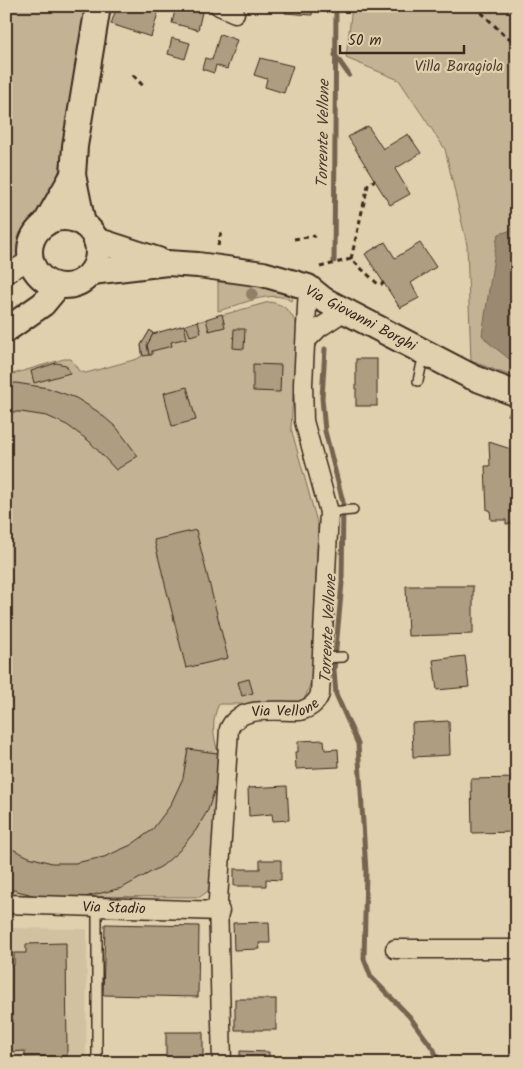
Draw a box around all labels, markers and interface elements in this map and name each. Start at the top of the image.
scale bar [340,22,464,54]
text: 50 m [348,29,382,53]
park label: Villa Baragiola [415,55,503,79]
water label: Torrente Vellone [310,78,337,188]
street label: Via Giovanni Borghi [301,279,422,359]
water label: Torrente Vellone [313,572,344,684]
street label: Via Vellone [250,693,326,725]
street label: Via Stadio [82,896,146,922]

